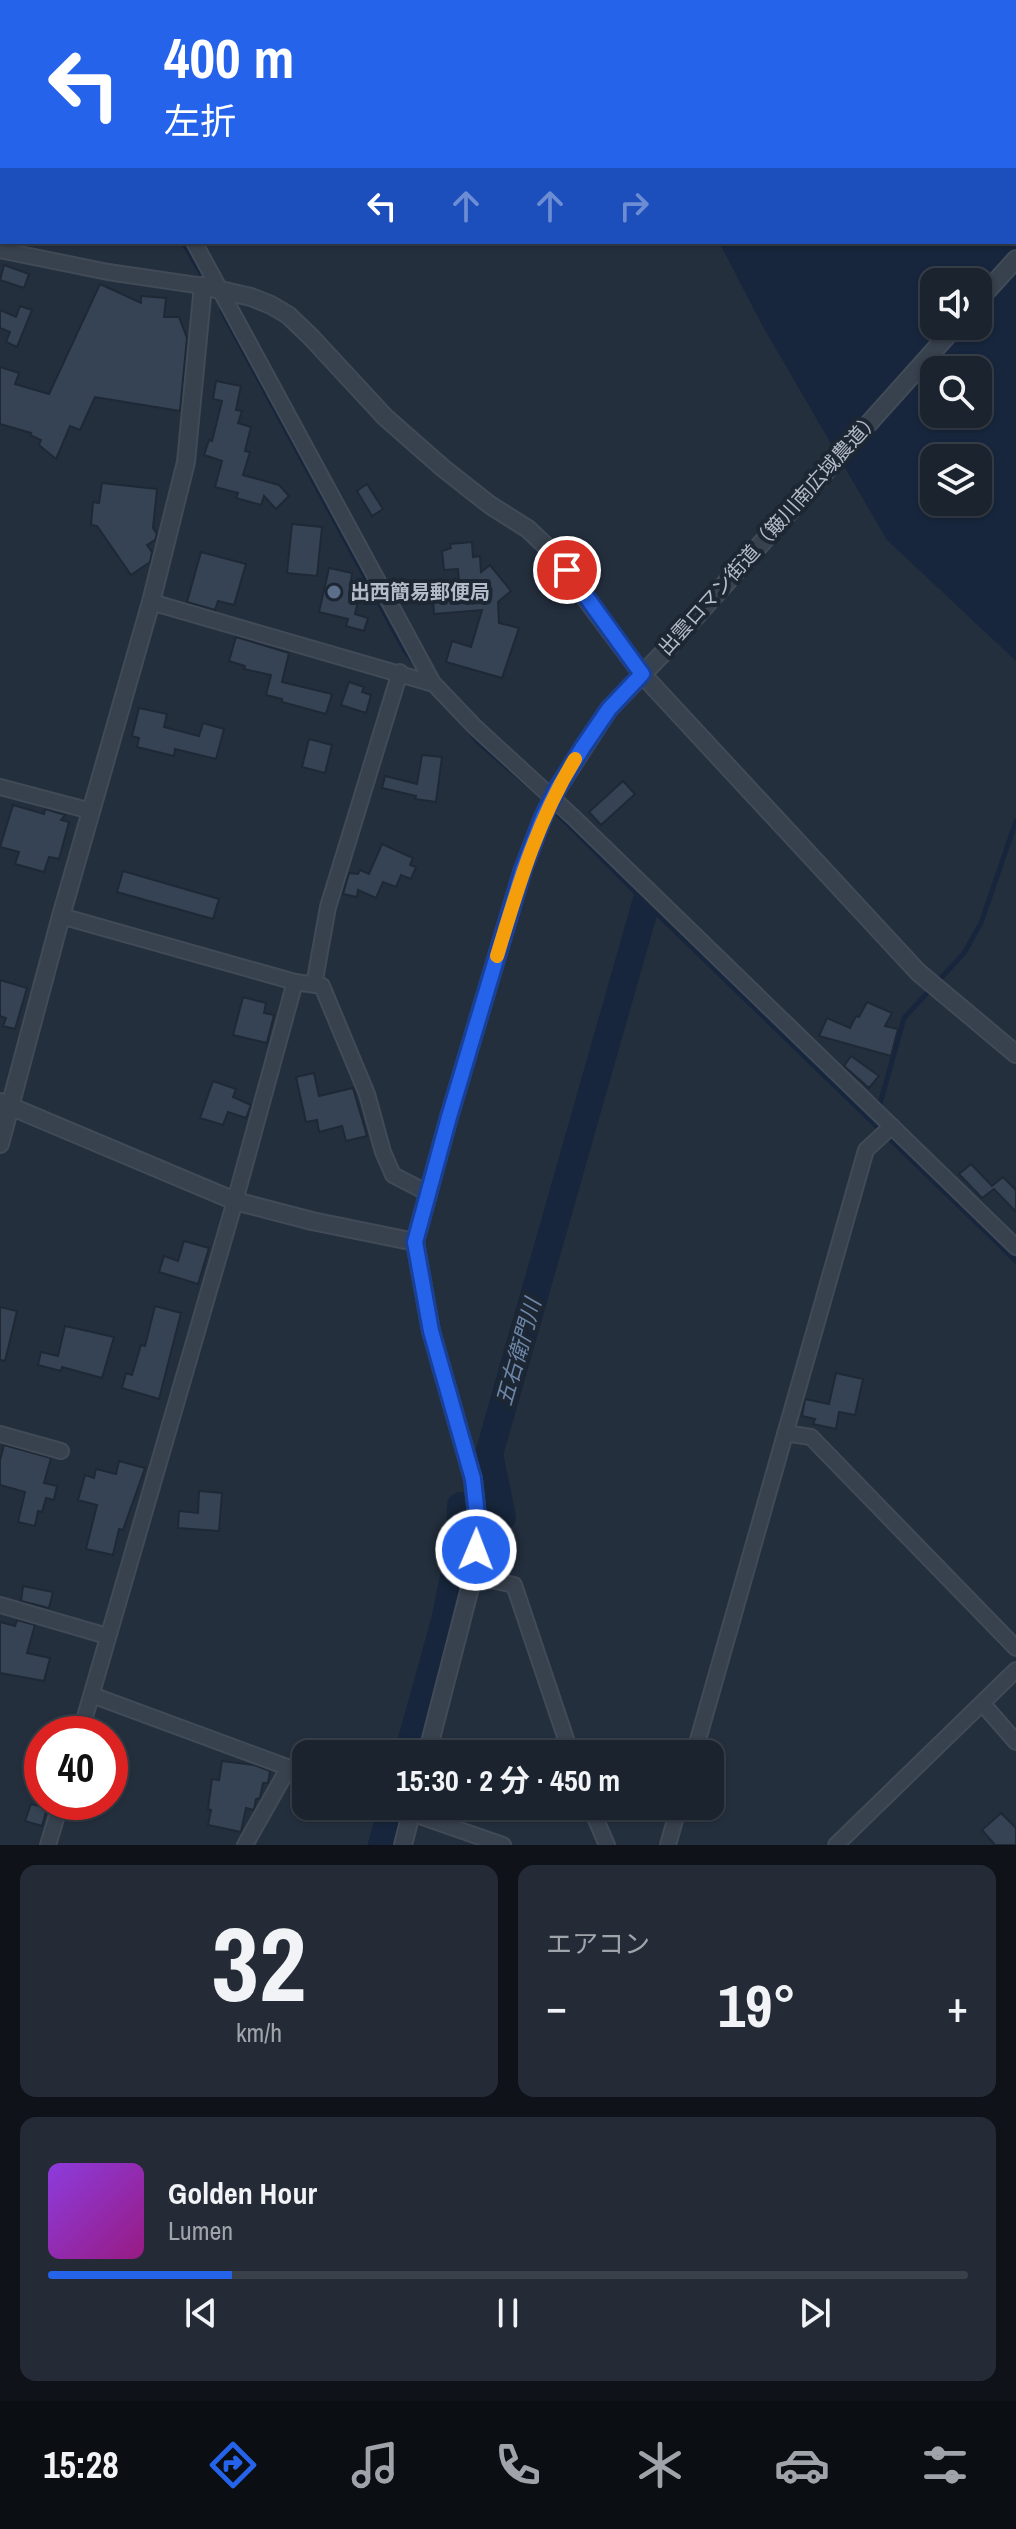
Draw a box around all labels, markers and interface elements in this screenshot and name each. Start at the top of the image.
text: 400 m [164,20,294,95]
icon: left [32,32,136,136]
text: 左折 [164,97,236,145]
icon: left [360,184,404,228]
icon: ahead [444,184,488,228]
icon: ahead [528,184,572,228]
icon: right [612,184,656,228]
map controls [920,268,992,516]
button: sound [920,268,992,340]
button: search [920,356,992,428]
street label: 出雲ロマン街道（簸川南広域農道） [652,405,886,661]
button: layers [920,444,992,516]
pin [533,536,601,604]
icon: arrive [545,548,589,592]
place label: 出西簡易郵便局 [350,578,490,605]
marker: 出西簡易郵便局 [325,583,343,601]
water label: 五右衛門川 [488,1293,548,1409]
position arrow [434,1508,518,1592]
speed limit sign: 40 [24,1716,128,1820]
text: 15:30 · 2 分 · 450 m [396,1760,620,1800]
text: 32 [212,1893,306,2033]
text: エアコン [546,1926,650,1961]
text: 19° [718,1965,796,2046]
text: − [546,1976,567,2036]
text: + [947,1976,968,2036]
text: km/h [236,2015,282,2050]
text: Golden Hour [168,2173,317,2213]
text: Lumen [168,2213,233,2248]
icon: previous [179,2291,223,2335]
icon: pause [486,2291,530,2335]
icon: next [793,2291,837,2335]
icon: directions [205,2437,261,2493]
icon: music [347,2437,403,2493]
icon: phone [490,2437,546,2493]
icon: climate [632,2437,688,2493]
icon: car [774,2437,830,2493]
icon: filters [917,2437,973,2493]
text: 15:28 [43,2441,119,2489]

